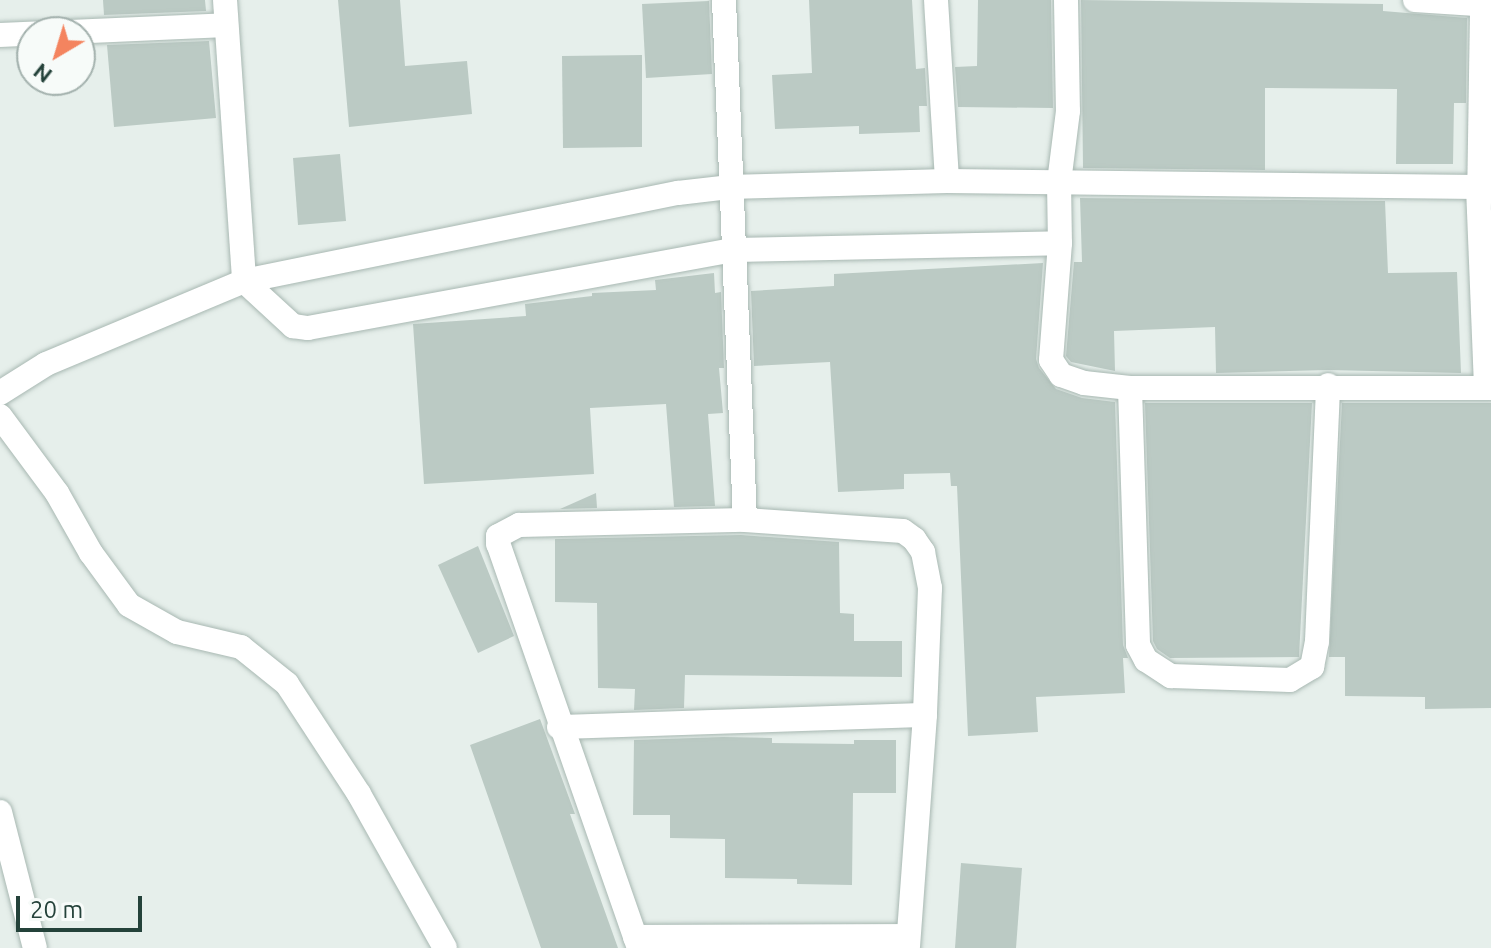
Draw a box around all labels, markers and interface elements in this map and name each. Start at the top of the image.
north arrow [16,16,96,96]
text: N [28,59,56,89]
scale bar [20,880,146,930]
text: 20 m [30,896,83,923]

